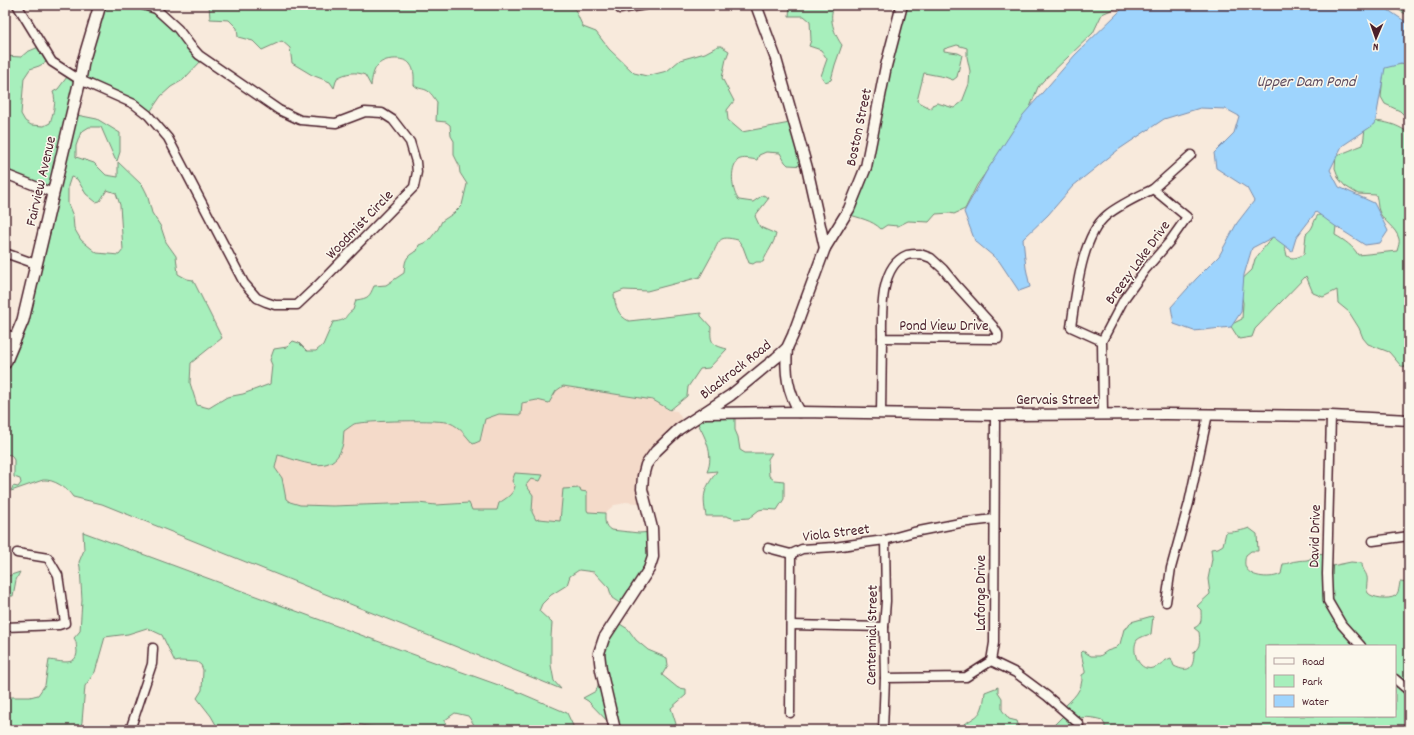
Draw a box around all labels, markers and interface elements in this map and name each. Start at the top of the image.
north arrow [1356,18,1396,58]
text: N [1372,38,1379,54]
water label: Upper Dam Pond [1257,71,1358,94]
street label: Boston Street [841,86,879,168]
street label: Fairview Avenue [21,134,63,229]
street label: Woodmist Circle [322,185,400,265]
street label: Breezy Lake Drive [1101,216,1177,310]
street label: Pond View Drive [899,316,989,338]
street label: Blackrock Road [696,335,777,406]
street label: Gervais Street [1016,390,1098,412]
street label: David Drive [1304,504,1328,568]
street label: Viola Street [802,519,871,549]
street label: Laforge Drive [971,555,993,631]
street label: Centennial Street [861,584,885,685]
legend [1266,645,1396,717]
text: Road [1302,654,1324,671]
text: Park [1302,674,1323,691]
text: Water [1302,694,1329,711]

